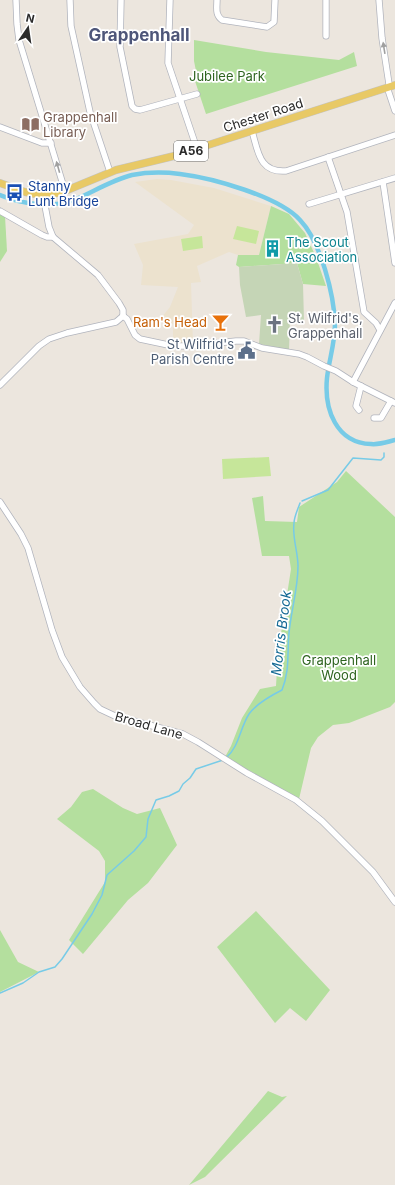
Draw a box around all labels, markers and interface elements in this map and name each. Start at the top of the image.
north arrow [8,8,48,48]
text: N [25,10,36,26]
district label: Grappenhall [88,25,190,45]
one-way arrow [381,42,387,54]
park label: Jubilee Park [189,68,265,84]
street label: Chester Road [221,95,305,135]
place label: Grappenhall Library [43,109,117,140]
library icon: Grappenhall Library [20,114,40,134]
road number: A56 [174,141,208,161]
one-way arrow [55,161,61,173]
place label: Stanny Lunt Bridge [28,178,99,209]
bus stop icon: Stanny Lunt Bridge [5,183,25,203]
place label: The Scout Association [286,234,357,265]
building icon: The Scout Association [263,239,283,259]
place label: St. Wilfrid's, Grappenhall [288,310,363,341]
bar icon: Ram's Head [210,312,230,332]
place label: Ram's Head [133,314,207,330]
church icon: St. Wilfrid's, Grappenhall [265,315,285,335]
place label: St Wilfrid's Parish Centre [151,336,234,367]
public building icon: St Wilfrid's Parish Centre [237,341,257,361]
water label: Morris Brook [267,589,294,676]
park label: Grappenhall Wood [302,652,376,683]
street label: Broad Lane [113,708,185,742]

